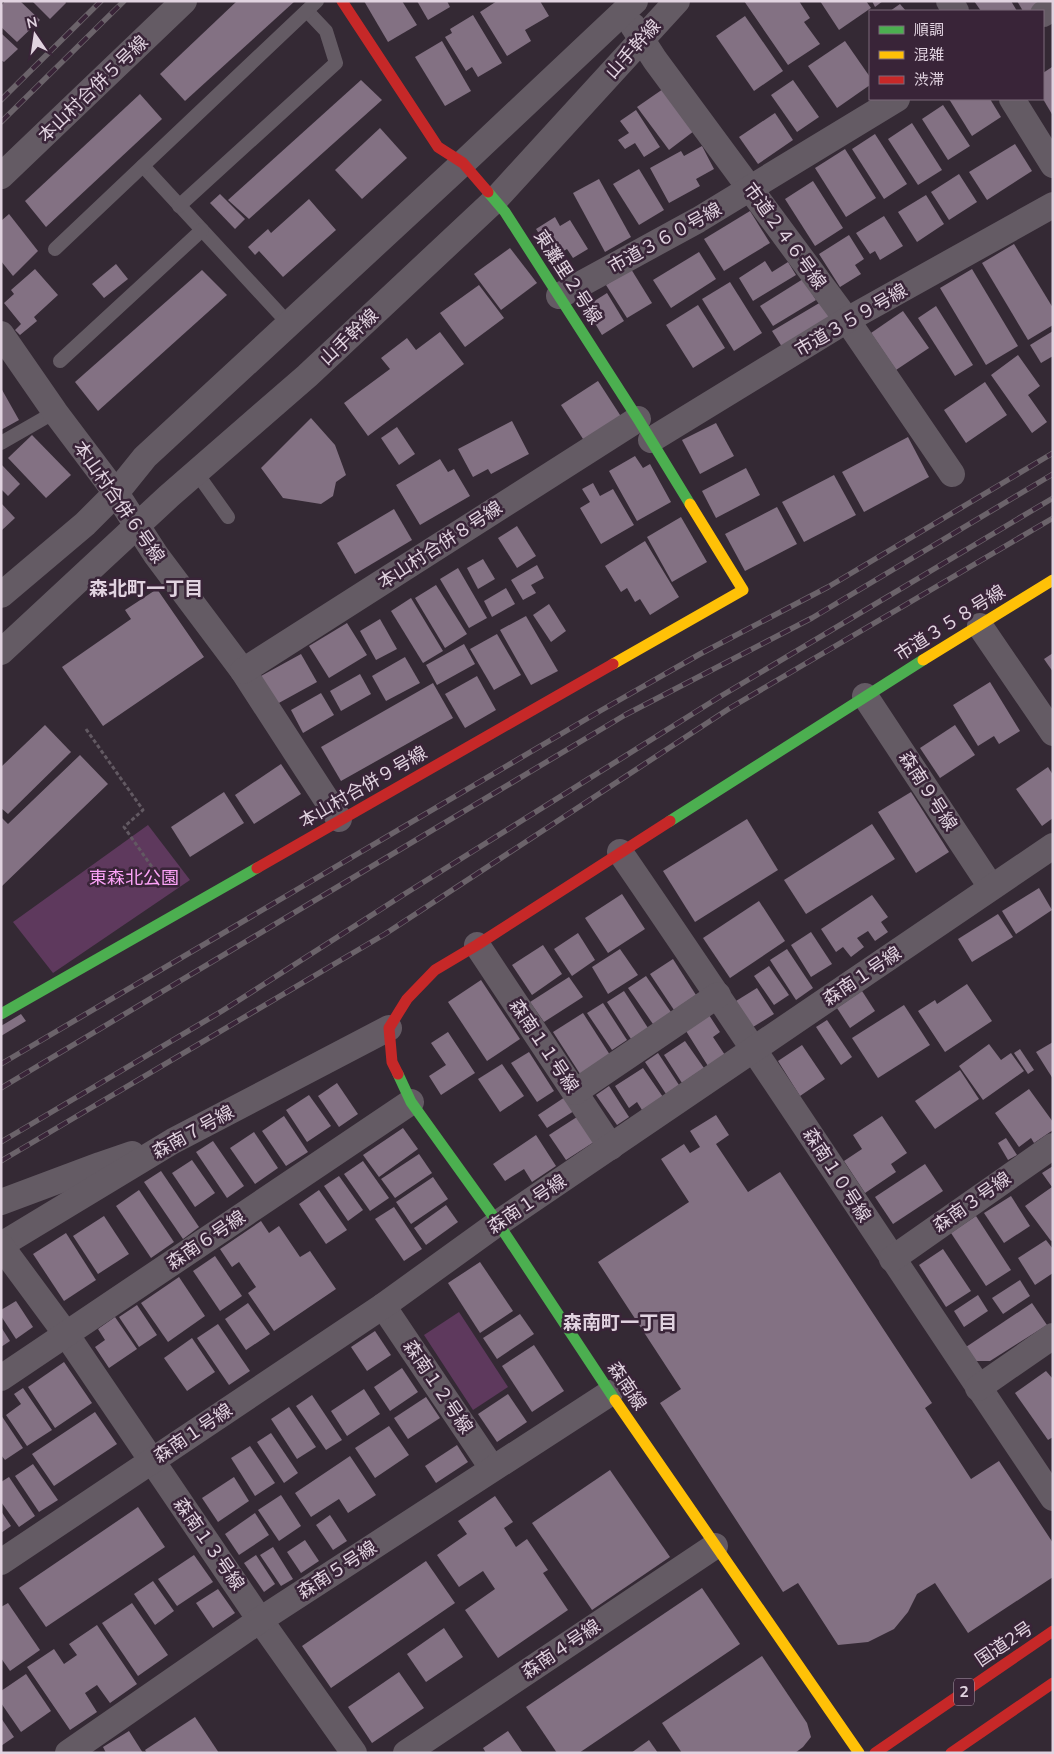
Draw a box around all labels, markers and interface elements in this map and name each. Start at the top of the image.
north arrow [10,10,60,60]
legend [869,10,1044,100]
text: N [25,12,39,33]
street label: 山手幹線 [600,14,666,84]
text: 順調 [914,20,944,40]
street label: 本山村合併５号線 [33,30,153,148]
text: 混雑 [914,45,944,65]
text: 渋滞 [914,70,944,90]
street label: 市道２４６号線 [738,178,832,294]
street label: 市道３６０号線 [604,197,726,279]
street label: 東灘里２号線 [529,225,607,329]
street label: 市道３５９号線 [790,278,912,362]
street label: 山手幹線 [314,304,384,370]
street label: 本山村合併６号線 [68,436,170,568]
street label: 本山村合併８号線 [373,496,507,594]
district label: 森北町一丁目 [89,576,203,602]
street label: 市道３５８号線 [890,579,1010,667]
street label: 本山村合併９号線 [295,741,431,833]
street label: 森南９号線 [893,747,963,835]
park label: 東森北公園 [89,866,179,890]
street label: 森南１号線 [818,941,906,1011]
street label: 森南１１号線 [504,995,584,1097]
street label: 森南７号線 [148,1100,238,1164]
street label: 森南１０号線 [798,1123,876,1227]
street label: 森南３号線 [928,1166,1016,1238]
street label: 森南１号線 [483,1169,571,1239]
street label: 森南６号線 [162,1205,250,1275]
district label: 森南町一丁目 [563,1310,677,1336]
street label: 森南１２号線 [398,1336,478,1438]
street label: 森南線 [602,1357,652,1415]
street label: 森南１号線 [149,1398,237,1468]
street label: 森南１３号線 [168,1493,250,1595]
street label: 森南５号線 [293,1535,381,1605]
street label: 森南４号線 [517,1614,605,1684]
street label: 国道2号 [970,1616,1038,1672]
road number: 2 [954,1678,974,1705]

